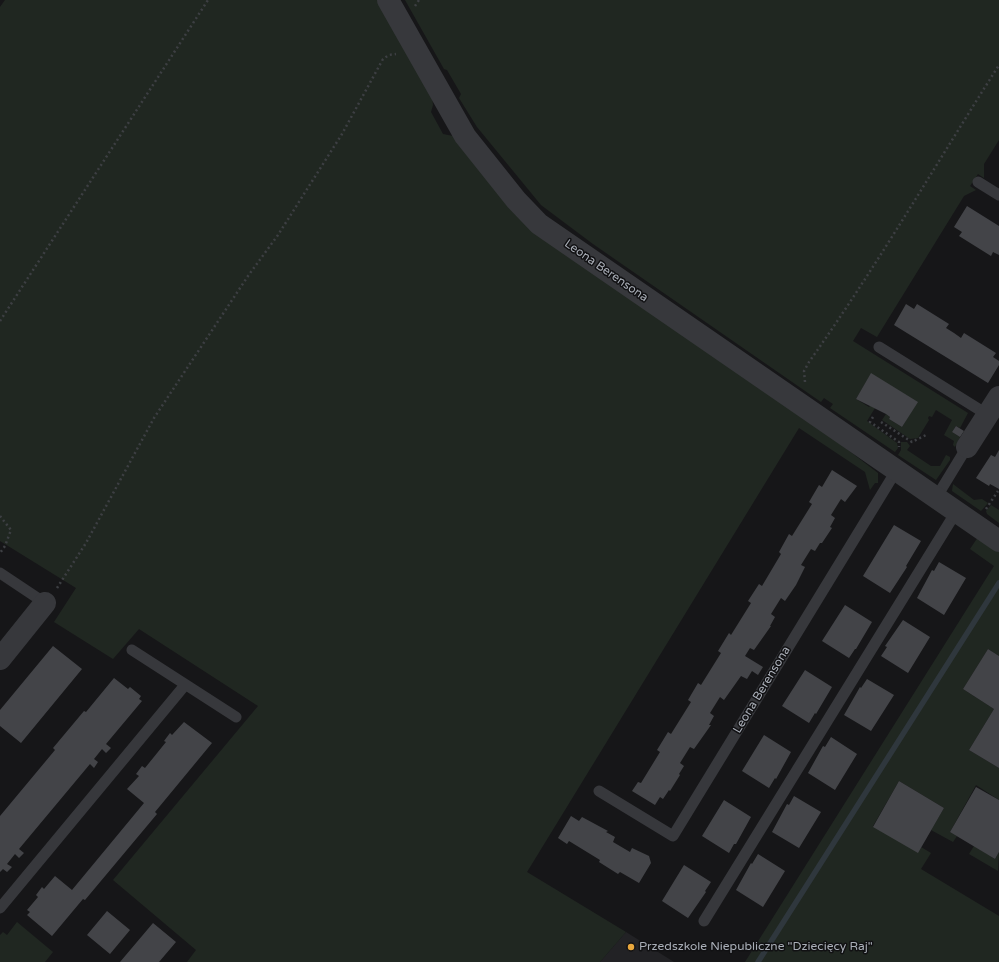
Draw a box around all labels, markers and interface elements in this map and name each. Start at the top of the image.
street label: Leona Berensona [561,237,651,305]
street label: Leona Berensona [730,644,794,736]
place label: Przedszkole Niepubliczne "Dziecięcy Raj" [639,940,873,954]
marker: Przedszkole Niepubliczne "Dziecięcy Raj" [626,942,636,952]

